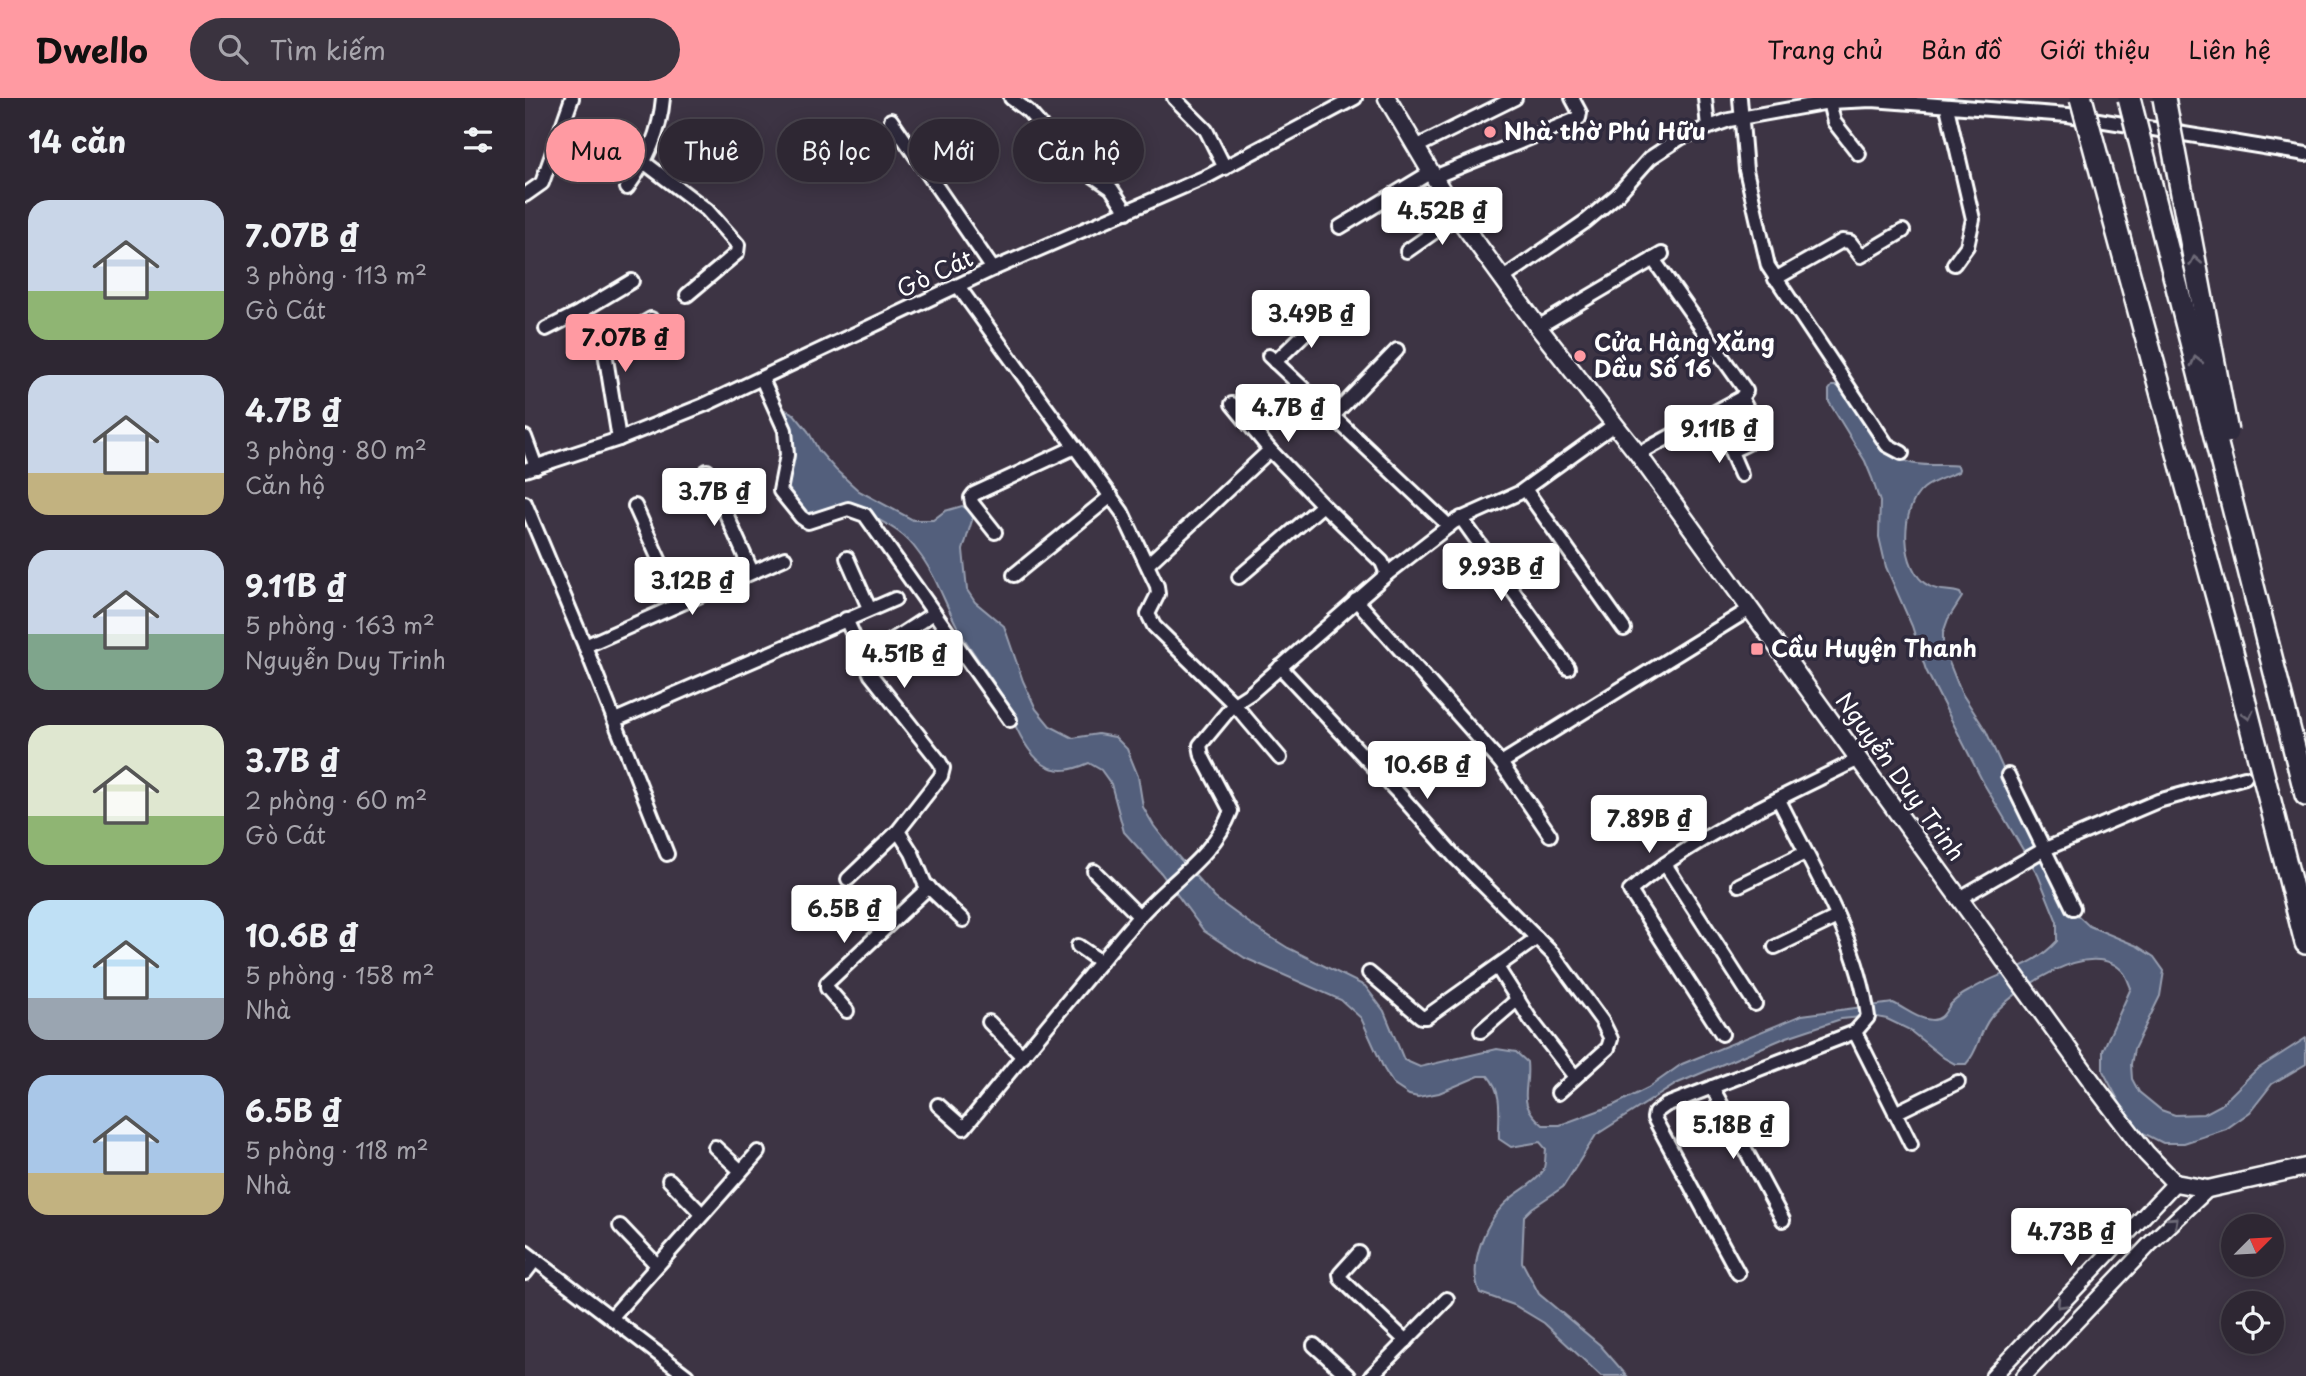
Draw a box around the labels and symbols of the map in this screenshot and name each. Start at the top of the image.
place label: Nhà thờ Phú Hữu [1504,113,1706,148]
marker: Nhà thờ Phú Hữu [1482,124,1498,140]
pin: 4.52B ₫ [1377,188,1507,247]
street label: Gò Cát [890,240,978,306]
one-way arrow [2188,255,2203,267]
pin: 3.49B ₫ [1246,290,1376,350]
pin: 7.07B ₫ [560,314,690,374]
place label: Cửa Hàng Xăng Dầu Số 16 [1594,324,1775,385]
marker: Cửa Hàng Xăng Dầu Số 16 [1572,348,1588,364]
one-way arrow [2190,355,2204,367]
pin: 4.7B ₫ [1231,384,1345,444]
pin: 9.11B ₫ [1654,406,1784,465]
pin: 3.7B ₫ [657,468,771,528]
pin: 9.93B ₫ [1436,544,1566,603]
pin: 3.12B ₫ [627,558,757,617]
pin: 4.51B ₫ [839,630,969,690]
place label: Cầu Huyện Thanh [1771,630,1977,665]
marker: Cầu Huyện Thanh [1749,641,1765,657]
street label: Nguyễn Duy Trinh [1828,685,1974,868]
one-way arrow [2240,708,2254,720]
pin: 10.6B ₫ [1362,742,1492,801]
pin: 7.89B ₫ [1584,796,1714,855]
pin: 6.5B ₫ [787,886,901,945]
pin: 5.18B ₫ [1668,1102,1798,1161]
pin: 4.73B ₫ [2006,1208,2136,1268]
north arrow [2221,1214,2284,1278]
one-way arrow [2166,1217,2179,1230]
one-way arrow [2057,1296,2069,1309]

